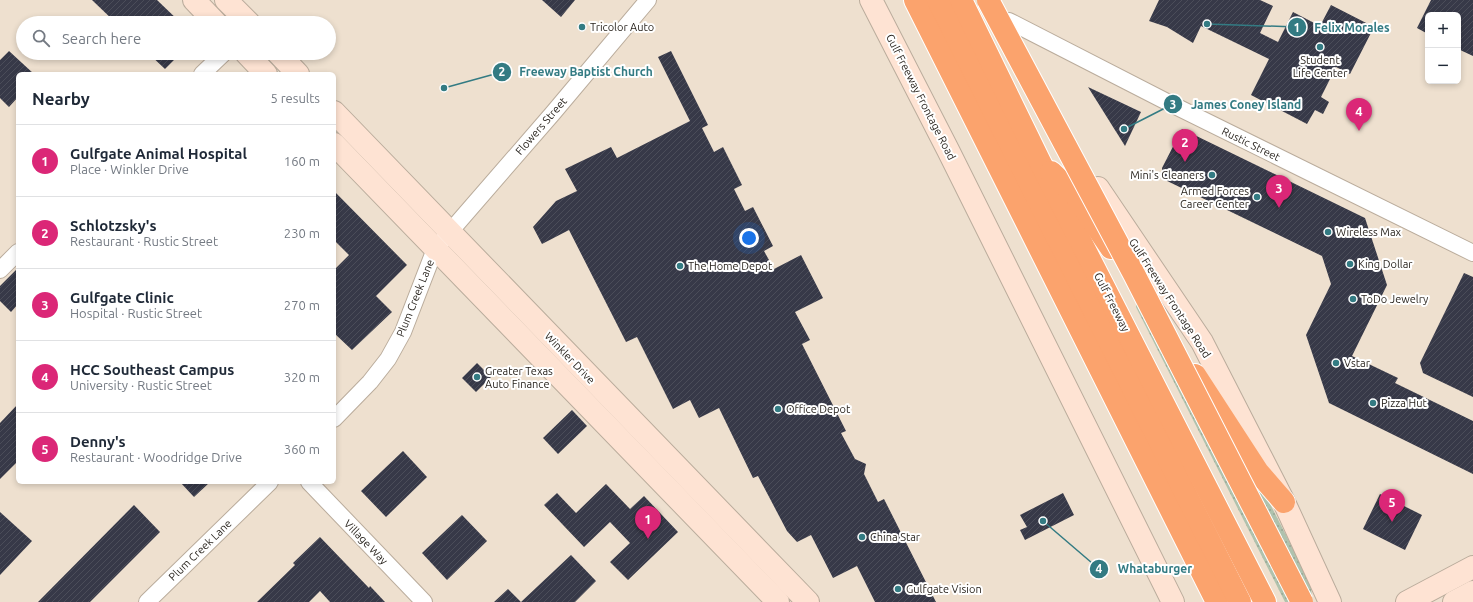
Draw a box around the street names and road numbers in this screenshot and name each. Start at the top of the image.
street label: Gulf Freeway Frontage Road [884,32,958,162]
street label: Flowers Street [513,94,570,157]
street label: Rustic Street [1220,125,1283,164]
street label: Gulf Freeway Frontage Road [1127,236,1213,360]
street label: Plum Creek Lane [394,258,436,338]
street label: Gulf Freeway [1092,271,1132,334]
street label: Winkler Drive [543,330,597,386]
street label: Plum Creek Lane [166,517,234,583]
street label: Village Way [342,517,391,567]

